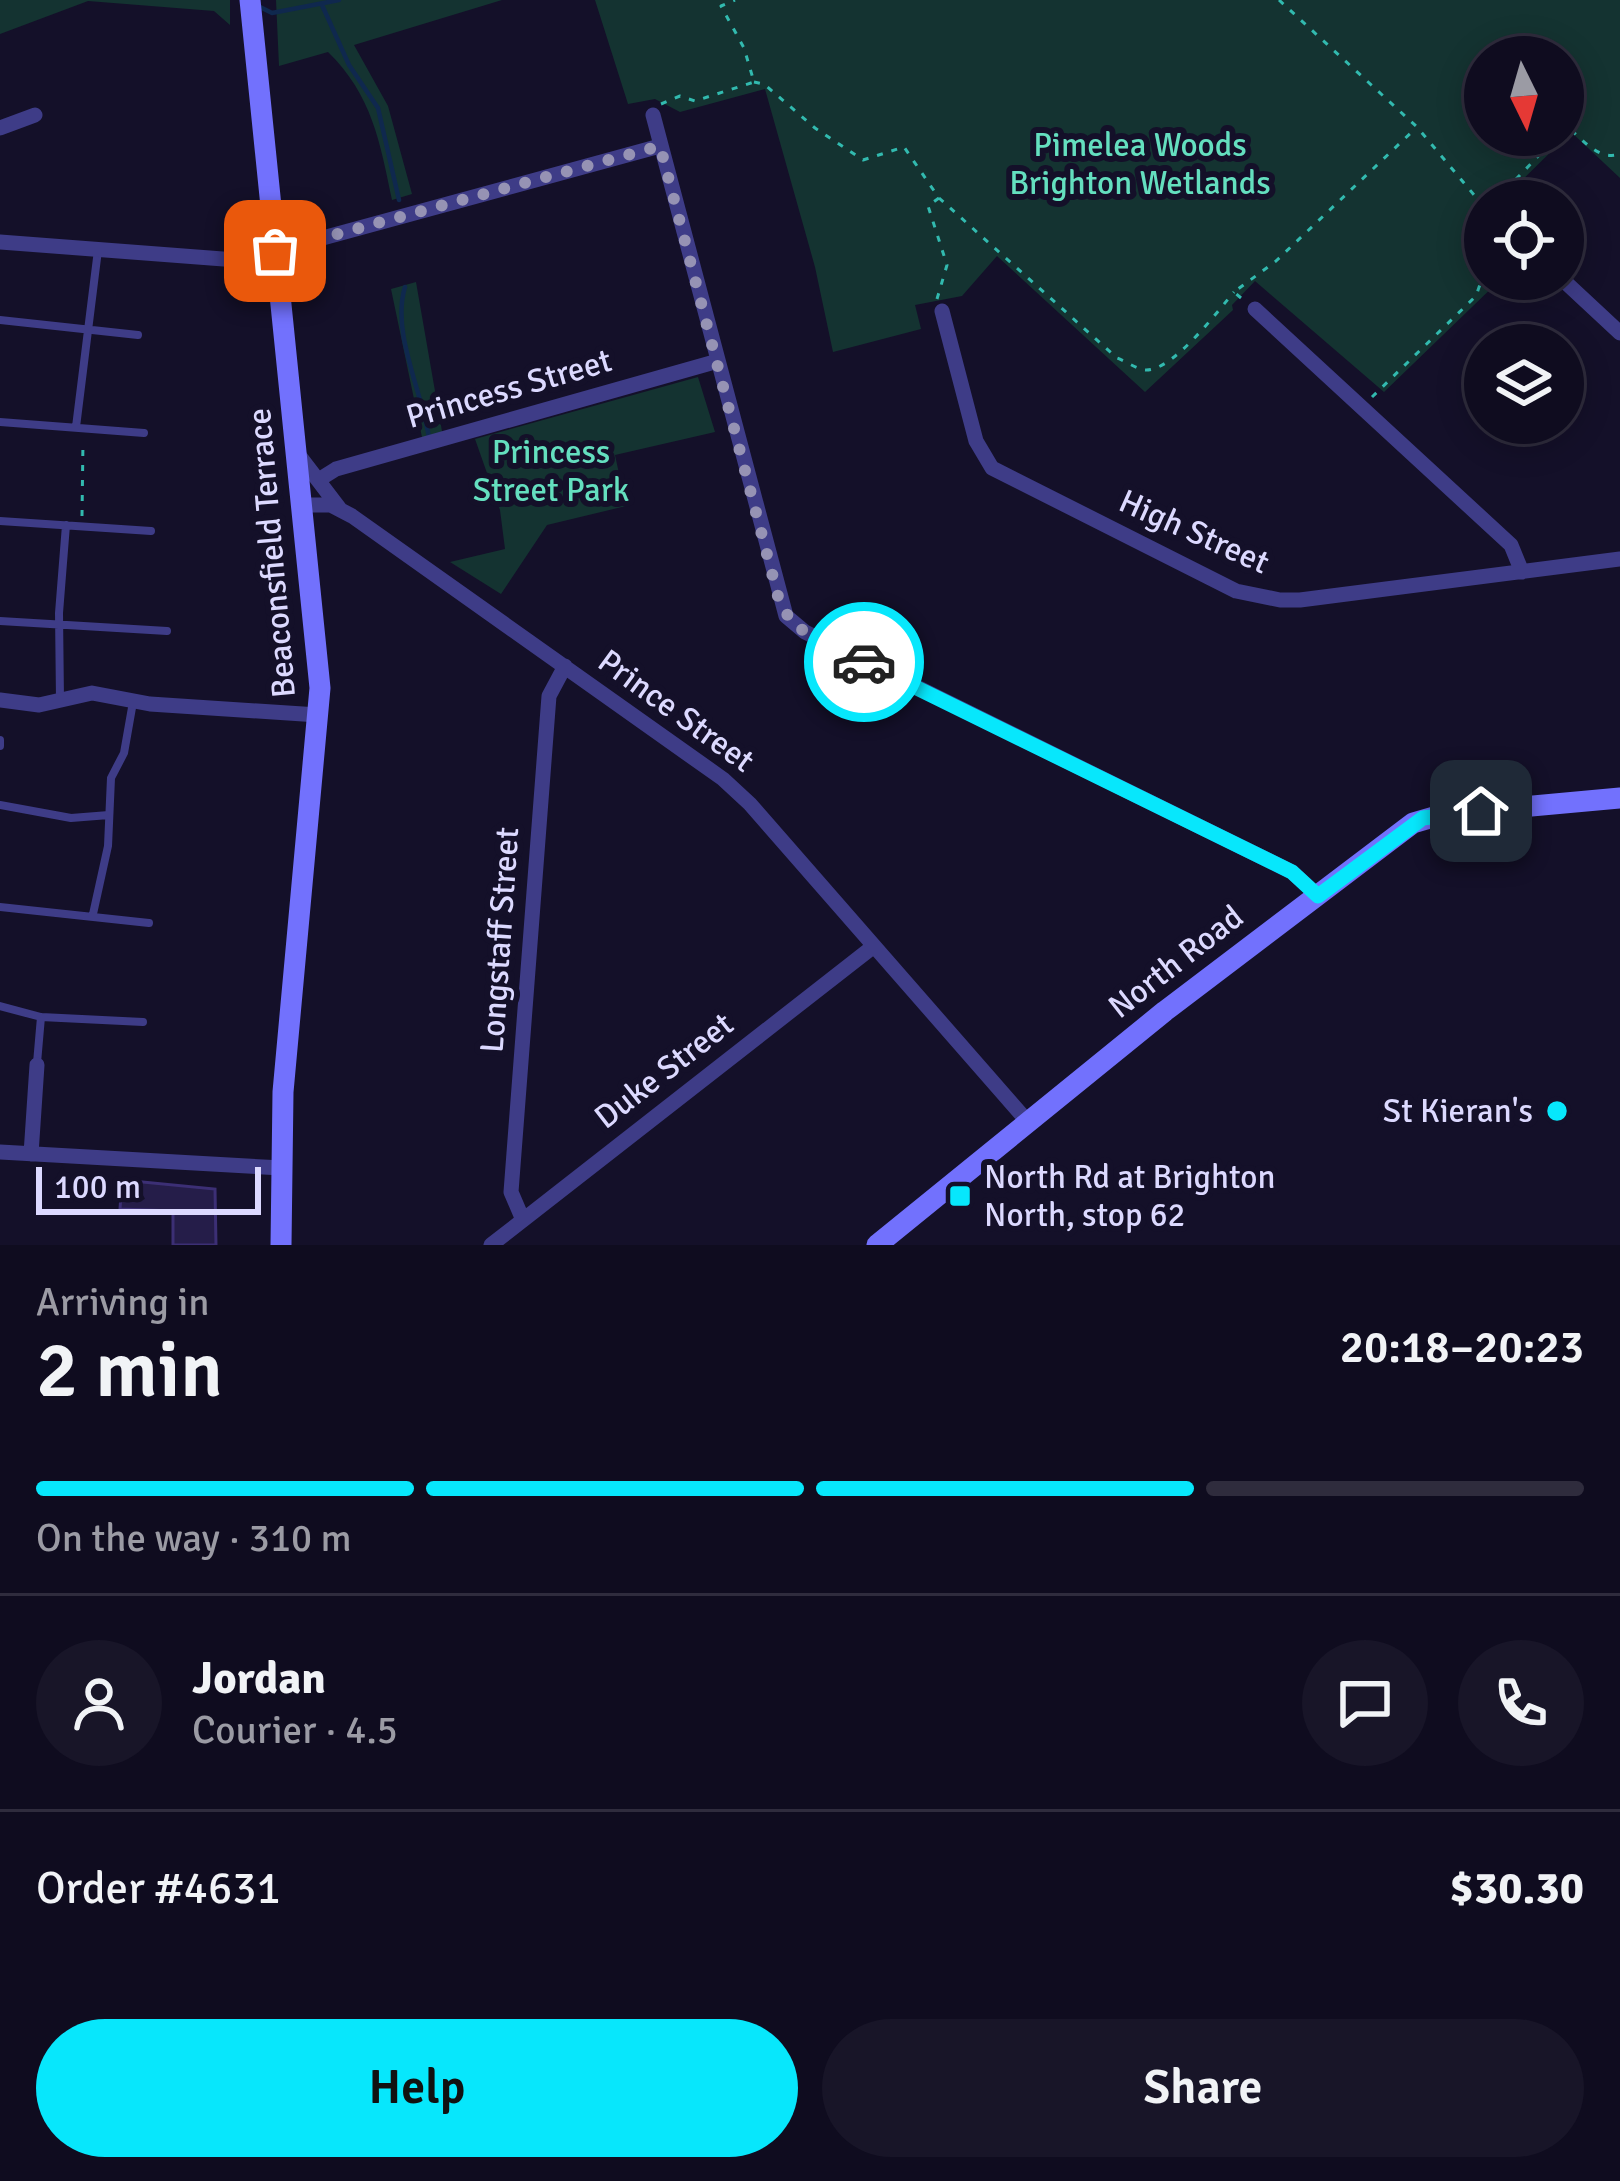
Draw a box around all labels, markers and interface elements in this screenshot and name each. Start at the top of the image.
north arrow [1464,36,1584,156]
map controls [1464,36,1584,444]
park label: Pimelea Woods Brighton Wetlands [1009,125,1271,204]
button: locate [1464,180,1584,300]
pin [224,200,326,302]
icon: bag [242,218,308,284]
button: layers [1464,324,1584,444]
street label: Princess Street [402,340,616,438]
street label: Beaconsfield Terrace [239,407,305,699]
park label: Princess Street Park [473,432,629,511]
street label: High Street [1113,481,1275,583]
courier [804,602,924,722]
icon: car [831,629,897,695]
street label: Prince Street [590,641,762,781]
pin [1430,760,1532,862]
icon: home [1448,778,1514,844]
street label: Longstaff Street [472,826,528,1054]
street label: North Road [1100,897,1252,1027]
street label: Duke Street [586,1004,742,1138]
place label: St Kieran's [1383,1091,1533,1132]
marker: St Kieran's [1544,1098,1570,1124]
place label: North Rd at Brighton North, stop 62 [984,1157,1275,1236]
scale bar [36,1161,261,1214]
text: 100 m [54,1167,141,1208]
marker: North Rd at Brighton North, stop 62 [947,1183,973,1209]
text: Arriving in [36,1278,210,1326]
text: 20:18–20:23 [1340,1320,1584,1375]
text: 2 min [36,1323,223,1419]
text: On the way · 310 m [36,1514,352,1562]
button: person [36,1640,162,1766]
button: chat [1302,1640,1428,1766]
button: phone [1458,1640,1584,1766]
text: Jordan [192,1651,326,1706]
text: Courier · 4.5 [192,1706,398,1754]
text: Order #4631 [36,1861,281,1916]
text: $30.30 [1450,1861,1584,1916]
button: Help [36,2019,798,2157]
button: Share [822,2019,1584,2157]

